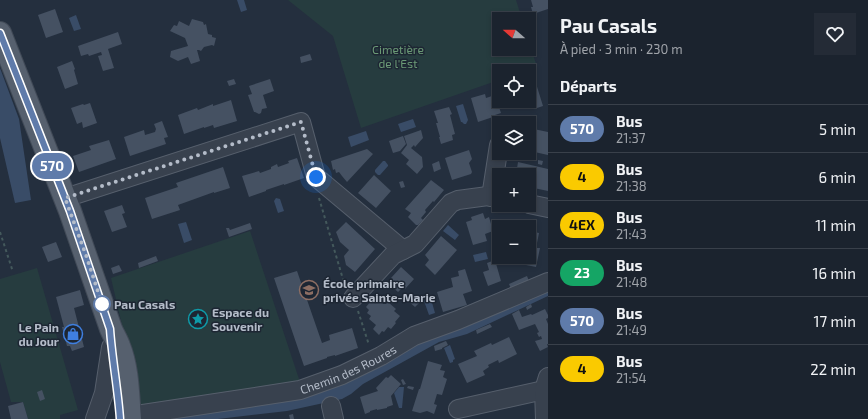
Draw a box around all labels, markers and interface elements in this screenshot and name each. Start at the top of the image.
north arrow [492,12,536,56]
map controls [492,12,536,264]
button: heart [814,13,856,55]
text: Pau Casals [560,14,657,37]
text: À pied · 3 min · 230 m [560,41,683,57]
park label: Cimetière de l'Est [372,42,424,70]
button: locate [492,64,536,108]
text: Départs [560,77,617,95]
text: Bus [616,112,642,130]
button: layers [492,116,536,160]
text: 570 [570,120,594,137]
text: 5 min [819,120,856,138]
text: 21:37 [616,130,645,146]
line badge: 570 [29,153,75,179]
text: 570 [40,157,64,174]
text: Bus [616,160,642,178]
your location [306,167,326,187]
button: + [492,168,536,212]
text: 4 [578,168,586,185]
text: 6 min [818,168,856,186]
text: 21:38 [616,178,647,194]
text: Bus [616,208,642,226]
text: 4EX [569,216,595,233]
text: 11 min [815,216,856,234]
button: − [492,220,536,264]
text: 21:43 [616,226,647,242]
text: Bus [616,256,642,274]
text: 23 [574,264,590,281]
text: 16 min [813,264,856,282]
text: 21:48 [616,274,647,290]
place label: École primaire privée Sainte-Marie [323,276,436,304]
school or university icon: École primaire privée Sainte-Marie [298,279,320,301]
marker: Pau Casals [93,295,111,313]
place label: Pau Casals [114,297,175,311]
text: Bus [616,304,642,322]
place label: Espace du Souvenir [212,305,269,333]
place icon: Espace du Souvenir [187,308,209,330]
text: 570 [570,312,594,329]
text: 17 min [813,312,856,330]
place label: Le Pain du Jour [18,320,59,348]
text: 21:49 [616,322,647,338]
shop icon: Le Pain du Jour [62,323,84,345]
street label: Chemin des Roures [298,342,399,396]
text: Bus [616,352,642,370]
text: 4 [578,360,586,377]
text: 22 min [810,360,856,378]
text: 21:54 [616,370,647,386]

